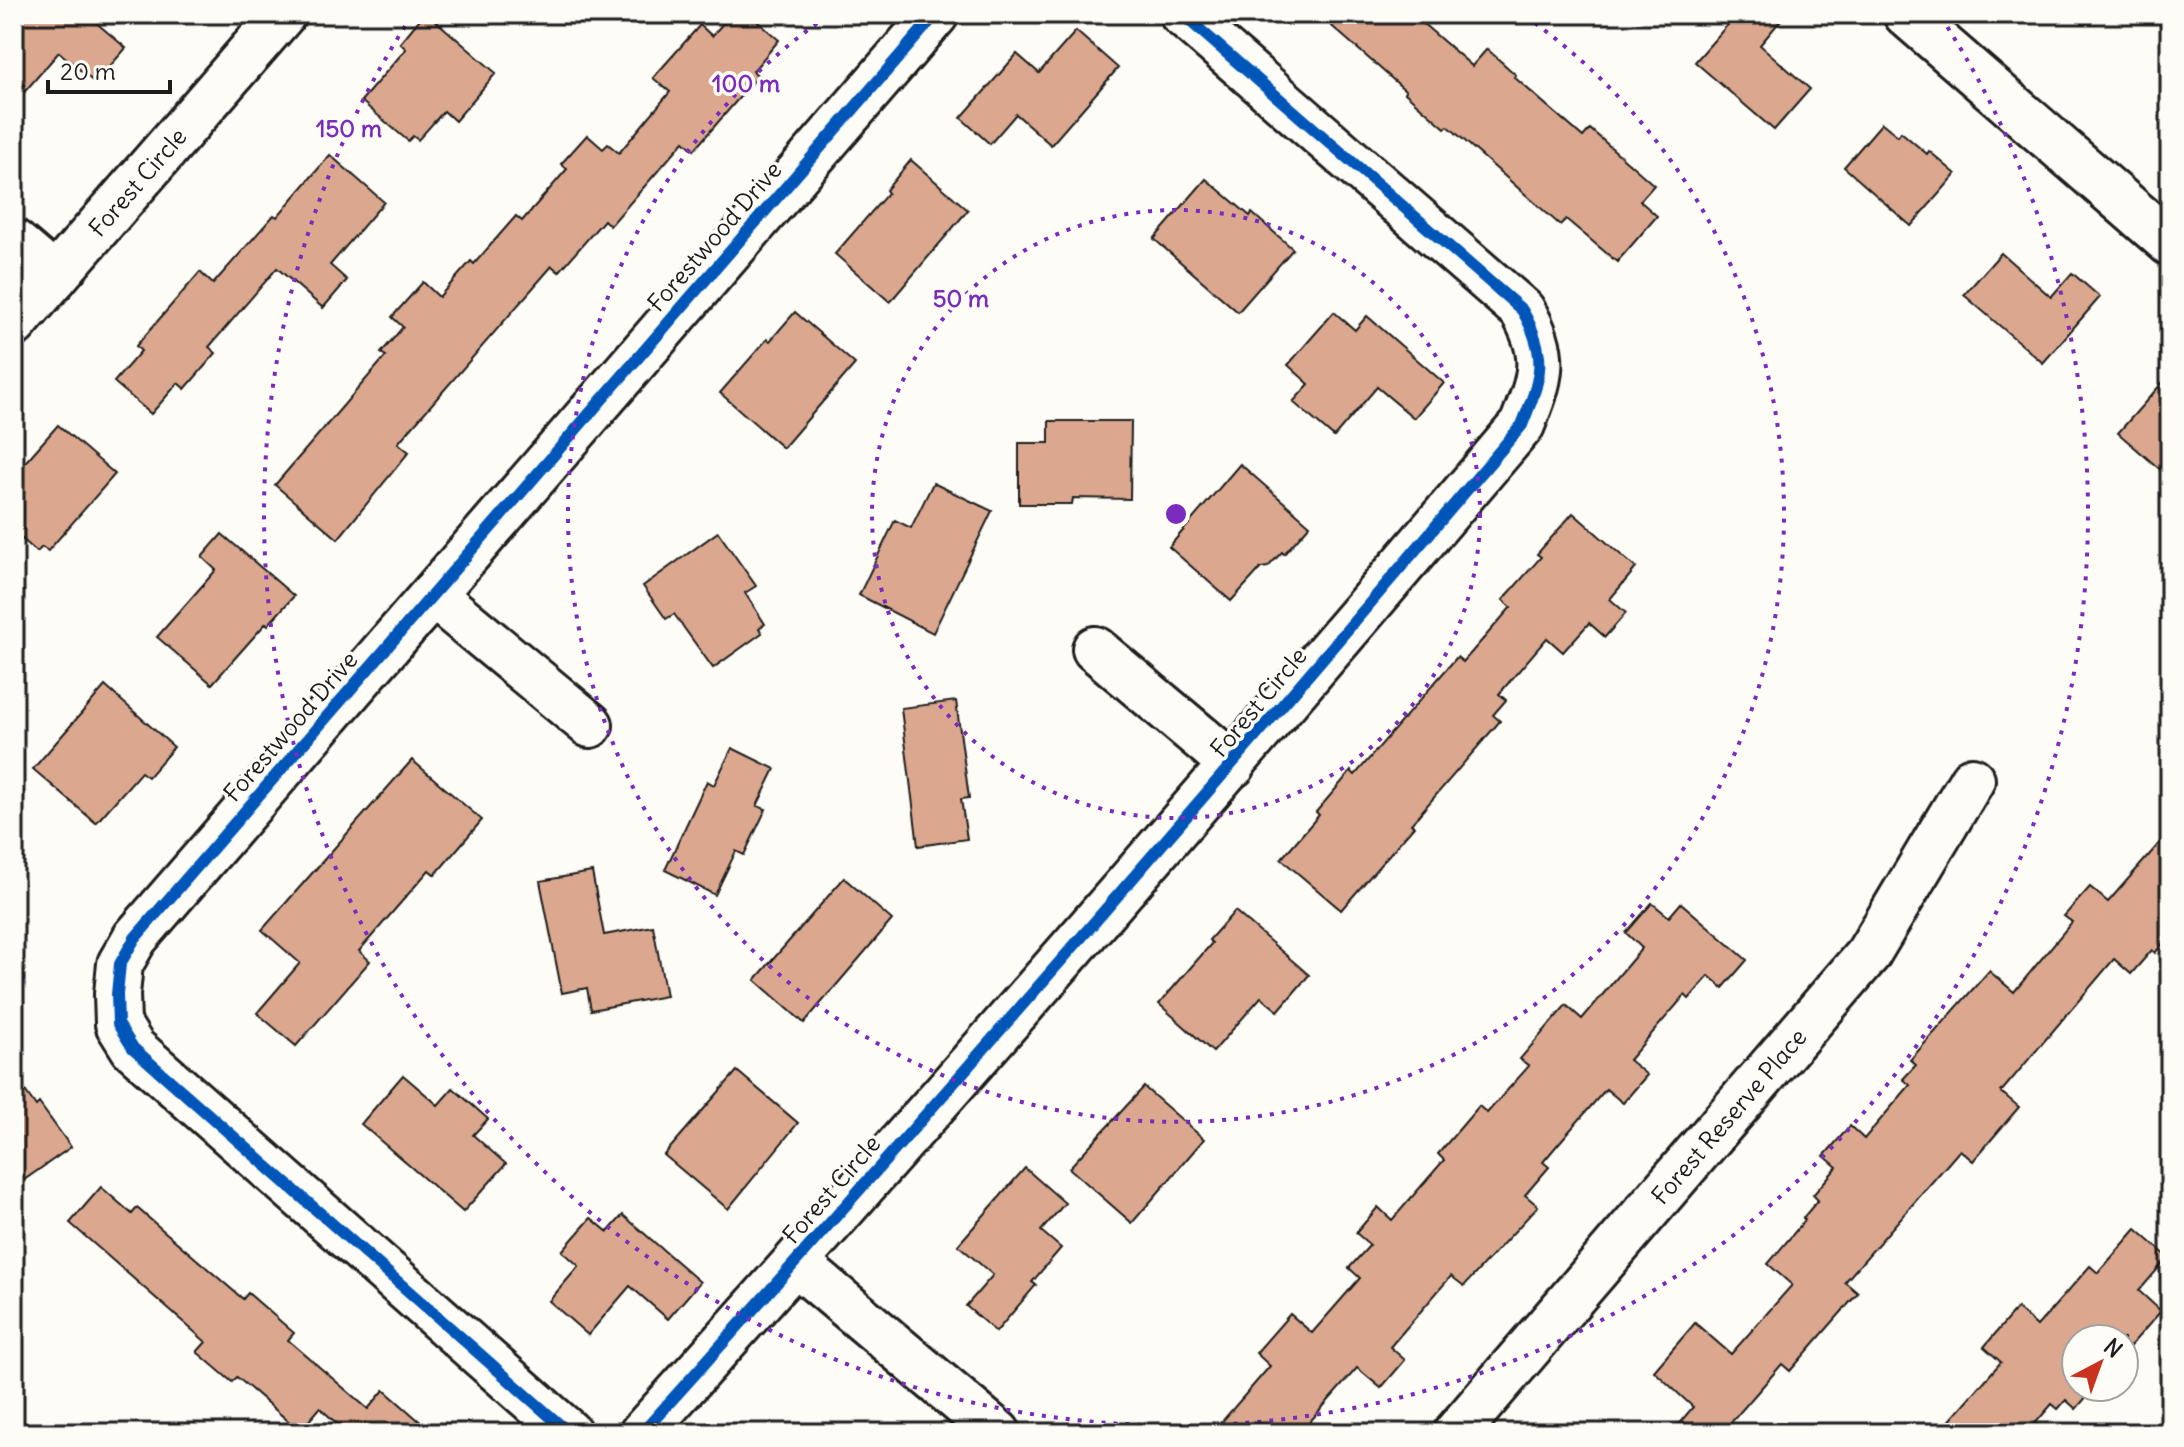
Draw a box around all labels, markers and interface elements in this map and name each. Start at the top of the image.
scale bar [48,44,170,94]
text: 20 m [60,56,116,86]
text: 100 m [712,68,780,98]
text: 150 m [316,113,382,143]
street label: Forest Circle [82,122,192,242]
street label: Forestwood Drive [641,155,787,317]
text: 50 m [933,283,989,313]
centre of rings [1162,500,1190,528]
street label: Forest Circle [1203,641,1313,763]
street label: Forestwood Drive [217,645,363,807]
street label: Forest Reserve Place [1645,1022,1813,1210]
street label: Forest Circle [776,1129,886,1249]
north arrow [2060,1323,2140,1403]
text: N [2098,1332,2128,1363]

